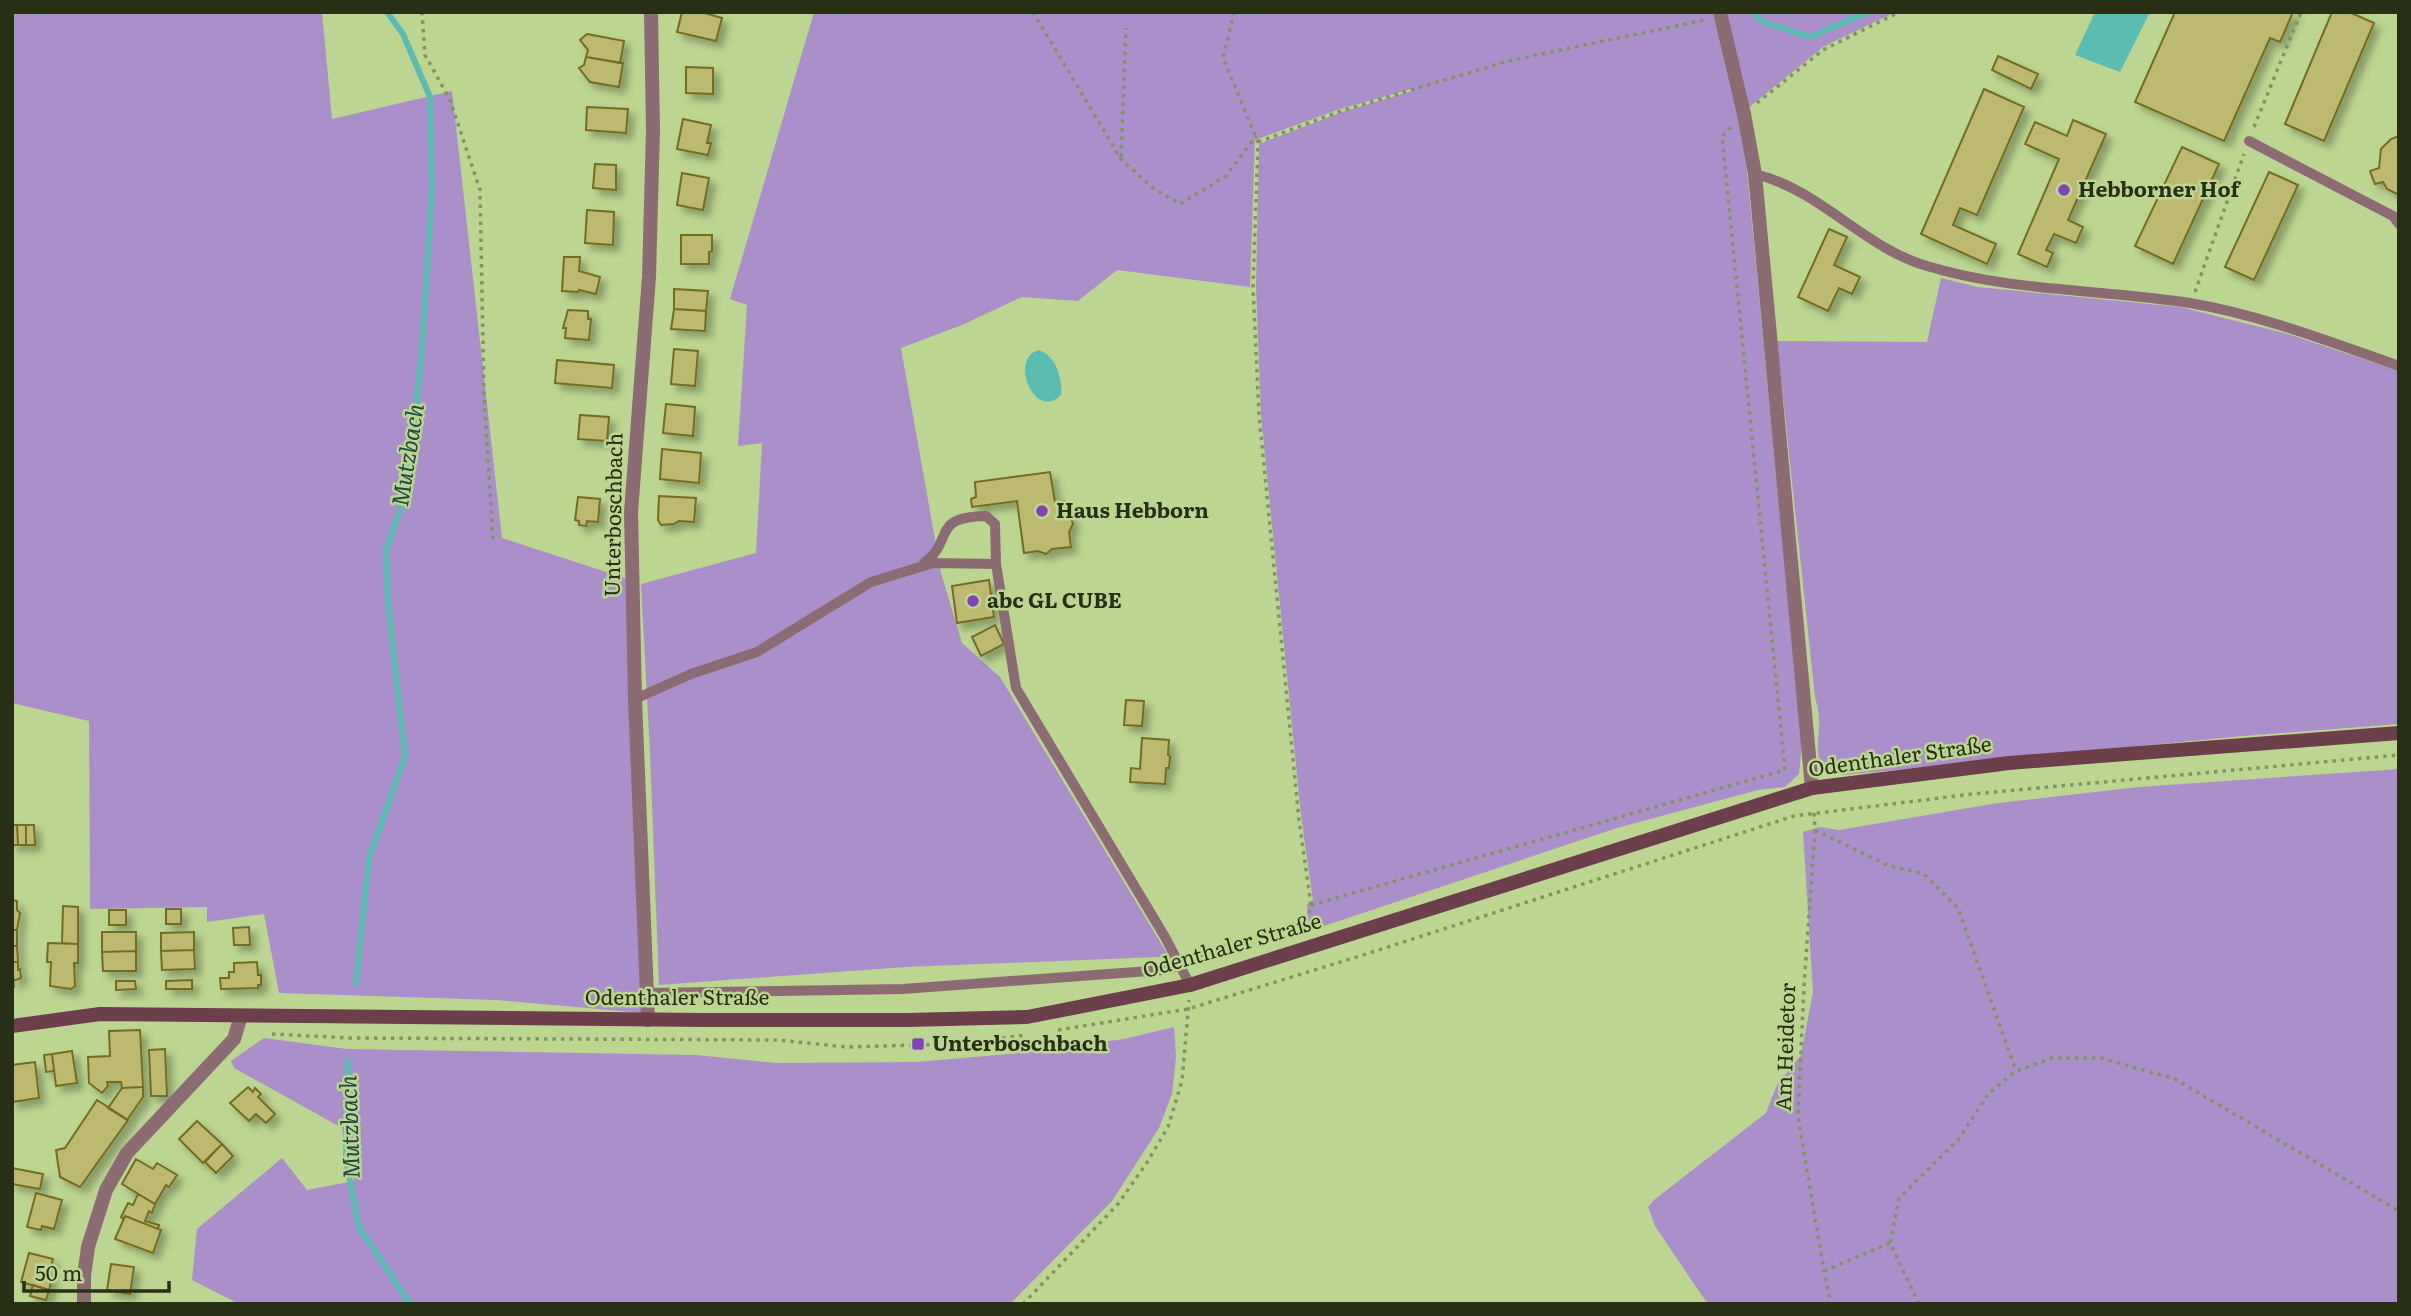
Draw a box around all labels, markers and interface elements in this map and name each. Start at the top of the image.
place label: Hebborner Hof [2078,172,2241,203]
marker: Hebborner Hof [2056,182,2072,198]
water label: Mutzbach [381,400,431,509]
street label: Unterboschbach [595,432,628,597]
place label: Haus Hebborn [1056,493,1209,524]
marker: Haus Hebborn [1034,503,1050,519]
place label: abc GL CUBE [987,583,1122,614]
marker: abc GL CUBE [965,593,981,609]
street label: Odenthaler Straße [1806,726,1993,783]
street label: Odenthaler Straße [1138,903,1324,984]
street label: Odenthaler Straße [585,980,769,1011]
street label: Am Heidetor [1766,982,1801,1112]
place label: Unterboschbach [932,1026,1108,1057]
marker: Unterboschbach [910,1036,926,1052]
water label: Mutzbach [329,1074,367,1179]
scale bar [24,1250,170,1294]
text: 50 m [35,1256,82,1287]

